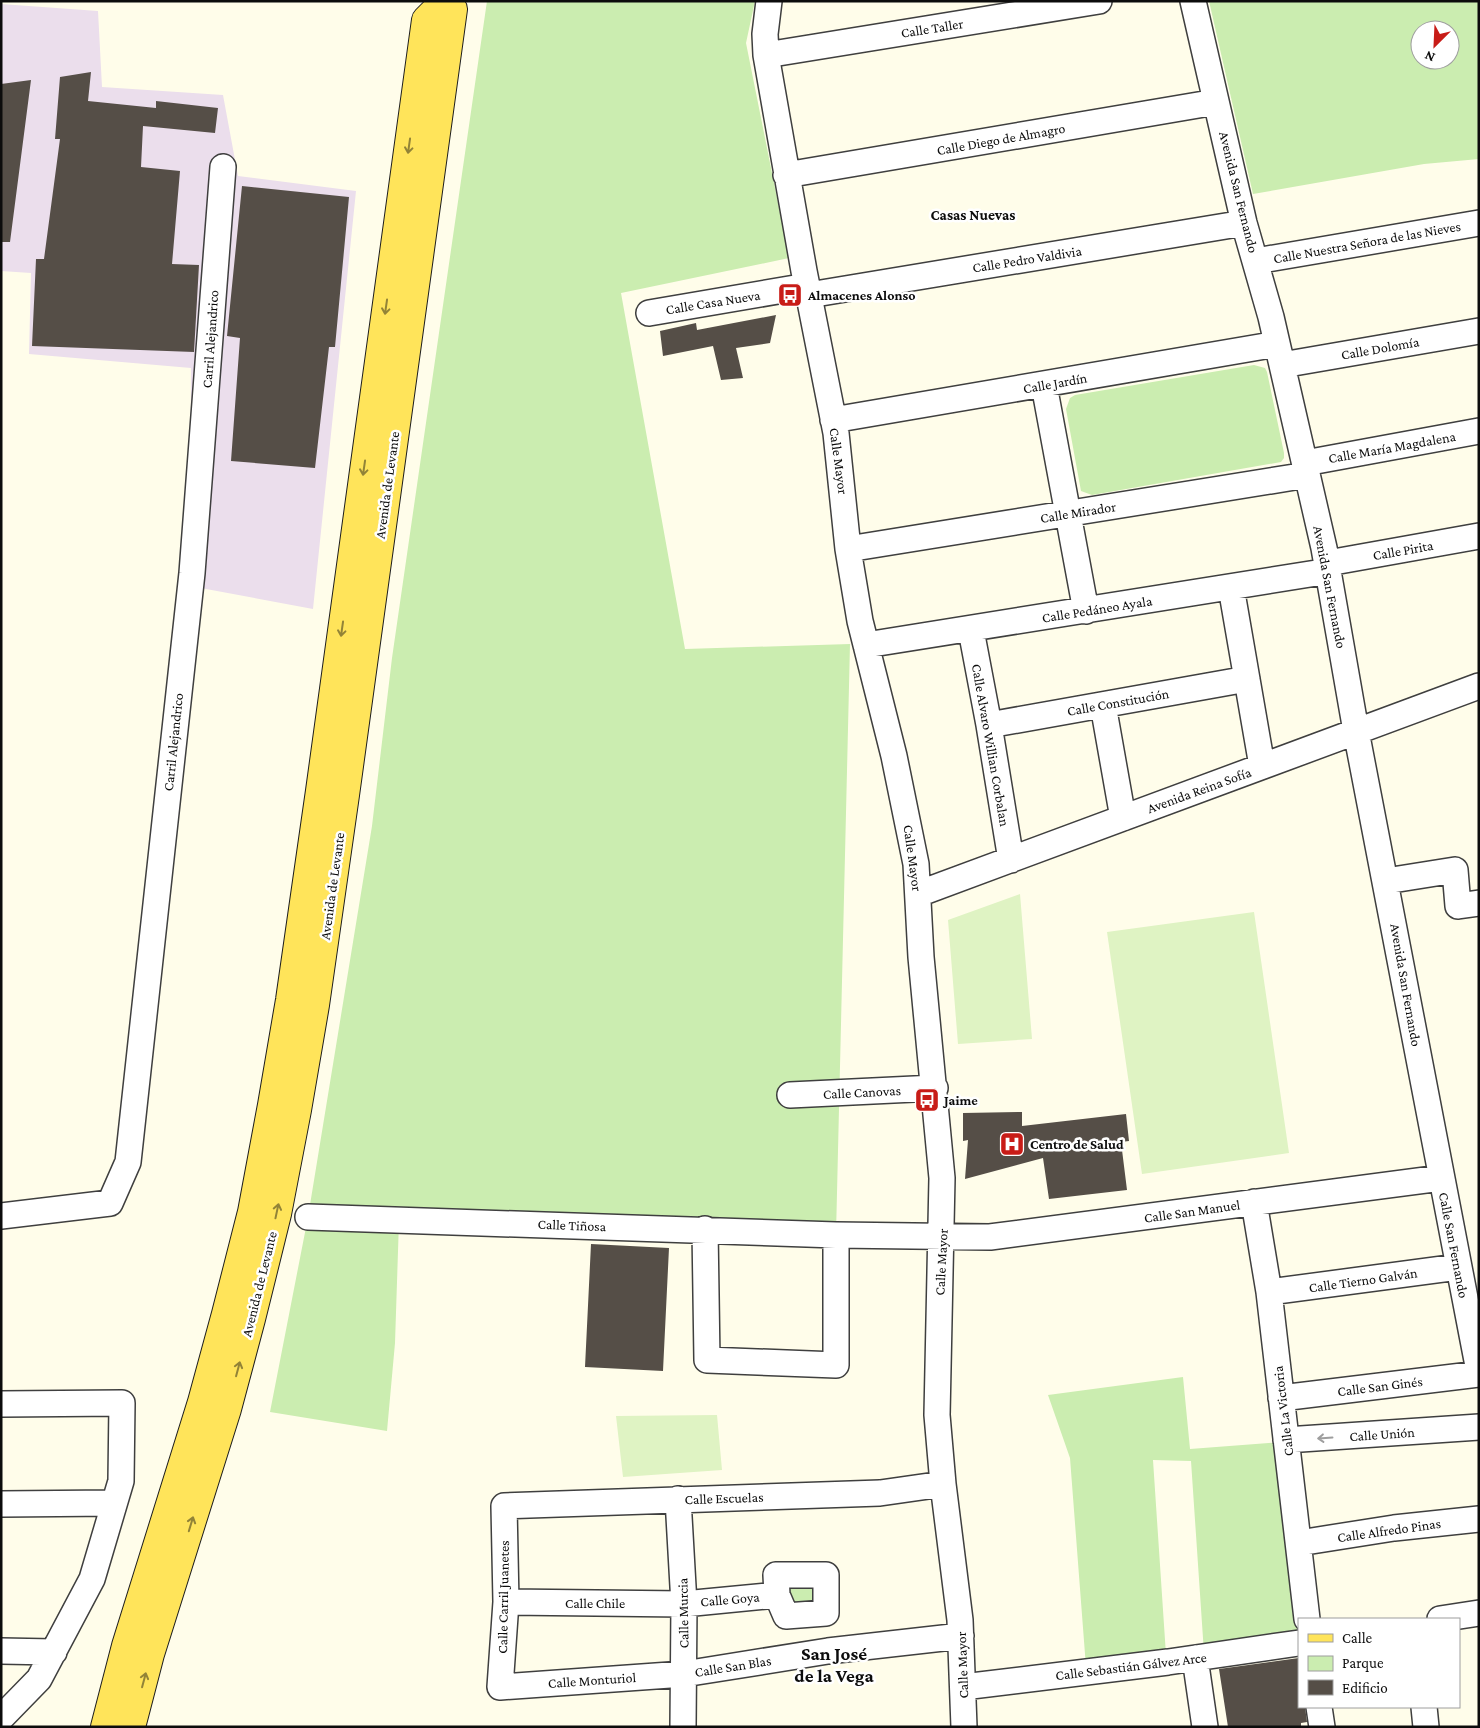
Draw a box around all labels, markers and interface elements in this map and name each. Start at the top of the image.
street label: Calle Taller [900,15,964,41]
north arrow [1410,20,1460,70]
text: N [1422,47,1437,66]
street label: Calle Diego de Almagro [936,120,1067,158]
street label: Avenida San Fernando [1216,130,1262,254]
one-way arrow [403,137,413,153]
district label: Casas Nuevas [931,207,1015,223]
street label: Calle Nuestra Señora de las Nieves [1272,218,1462,266]
street label: Calle Pedro Valdivia [971,242,1083,276]
bus stop icon: Almacenes Alonso [777,282,803,308]
street label: Calle Casa Nueva [665,287,762,317]
place label: Almacenes Alonso [807,287,915,303]
street label: Carril Alejandrico [199,289,222,389]
one-way arrow [381,298,391,314]
street label: Calle Dolomía [1340,333,1421,363]
street label: Calle Jardín [1022,369,1089,396]
street label: Calle Mayor [826,427,852,495]
street label: Calle María Magdalena [1327,428,1457,466]
street label: Avenida de Levante [372,430,402,540]
one-way arrow [359,459,369,475]
street label: Calle Mirador [1039,498,1117,526]
street label: Avenida San Fernando [1310,524,1350,650]
street label: Calle Pirita [1371,537,1435,563]
street label: Calle Pedáneo Ayala [1041,592,1154,626]
one-way arrow [337,620,347,636]
street label: Calle Alvaro Willian Corbalan [969,662,1013,828]
street label: Calle Constitución [1066,685,1171,719]
street label: Carril Alejandrico [160,692,187,792]
street label: Avenida Reina Sofía [1145,764,1254,816]
street label: Calle Mayor [900,824,926,892]
street label: Avenida de Levante [317,831,347,941]
street label: Avenida San Fernando [1387,922,1425,1048]
street label: Calle Canovas [823,1082,901,1102]
bus stop icon: Jaime [914,1087,940,1113]
place label: Jaime [942,1092,978,1108]
hospital icon: Centro de Salud [999,1131,1025,1157]
place label: Centro de Salud [1030,1136,1124,1152]
street label: Calle San Fernando [1436,1191,1472,1299]
street label: Calle San Manuel [1143,1196,1241,1226]
one-way arrow [273,1203,282,1219]
street label: Calle Tiñosa [537,1216,607,1234]
street label: Calle Mayor [931,1228,951,1296]
street label: Avenida de Levante [238,1230,280,1338]
street label: Calle Tierno Galván [1308,1264,1419,1296]
one-way arrow [233,1361,243,1377]
street label: Calle La Victoria [1269,1364,1296,1457]
street label: Calle San Ginés [1337,1373,1423,1399]
street label: Calle Unión [1349,1424,1416,1444]
one-way arrow [1318,1433,1334,1442]
street label: Calle Escuelas [684,1489,764,1507]
street label: Calle Alfredo Pinas [1336,1515,1442,1545]
one-way arrow [187,1517,197,1533]
street label: Calle Carril Juanetes [494,1540,512,1654]
street label: Calle Murcia [674,1577,692,1648]
street label: Calle Goya [700,1588,761,1610]
street label: Calle Chile [565,1595,625,1611]
legend [1298,1618,1460,1708]
text: Calle [1342,1630,1373,1646]
street label: Calle Mayor [953,1631,971,1699]
district label: San José de la Vega [794,1643,874,1686]
street label: Calle Sebastián Gálvez Arce [1055,1649,1207,1683]
street label: Calle San Blas [694,1652,772,1680]
text: Parque [1342,1655,1384,1672]
street label: Calle Monturiol [547,1669,637,1691]
one-way arrow [139,1672,149,1688]
text: Edificio [1342,1680,1388,1696]

